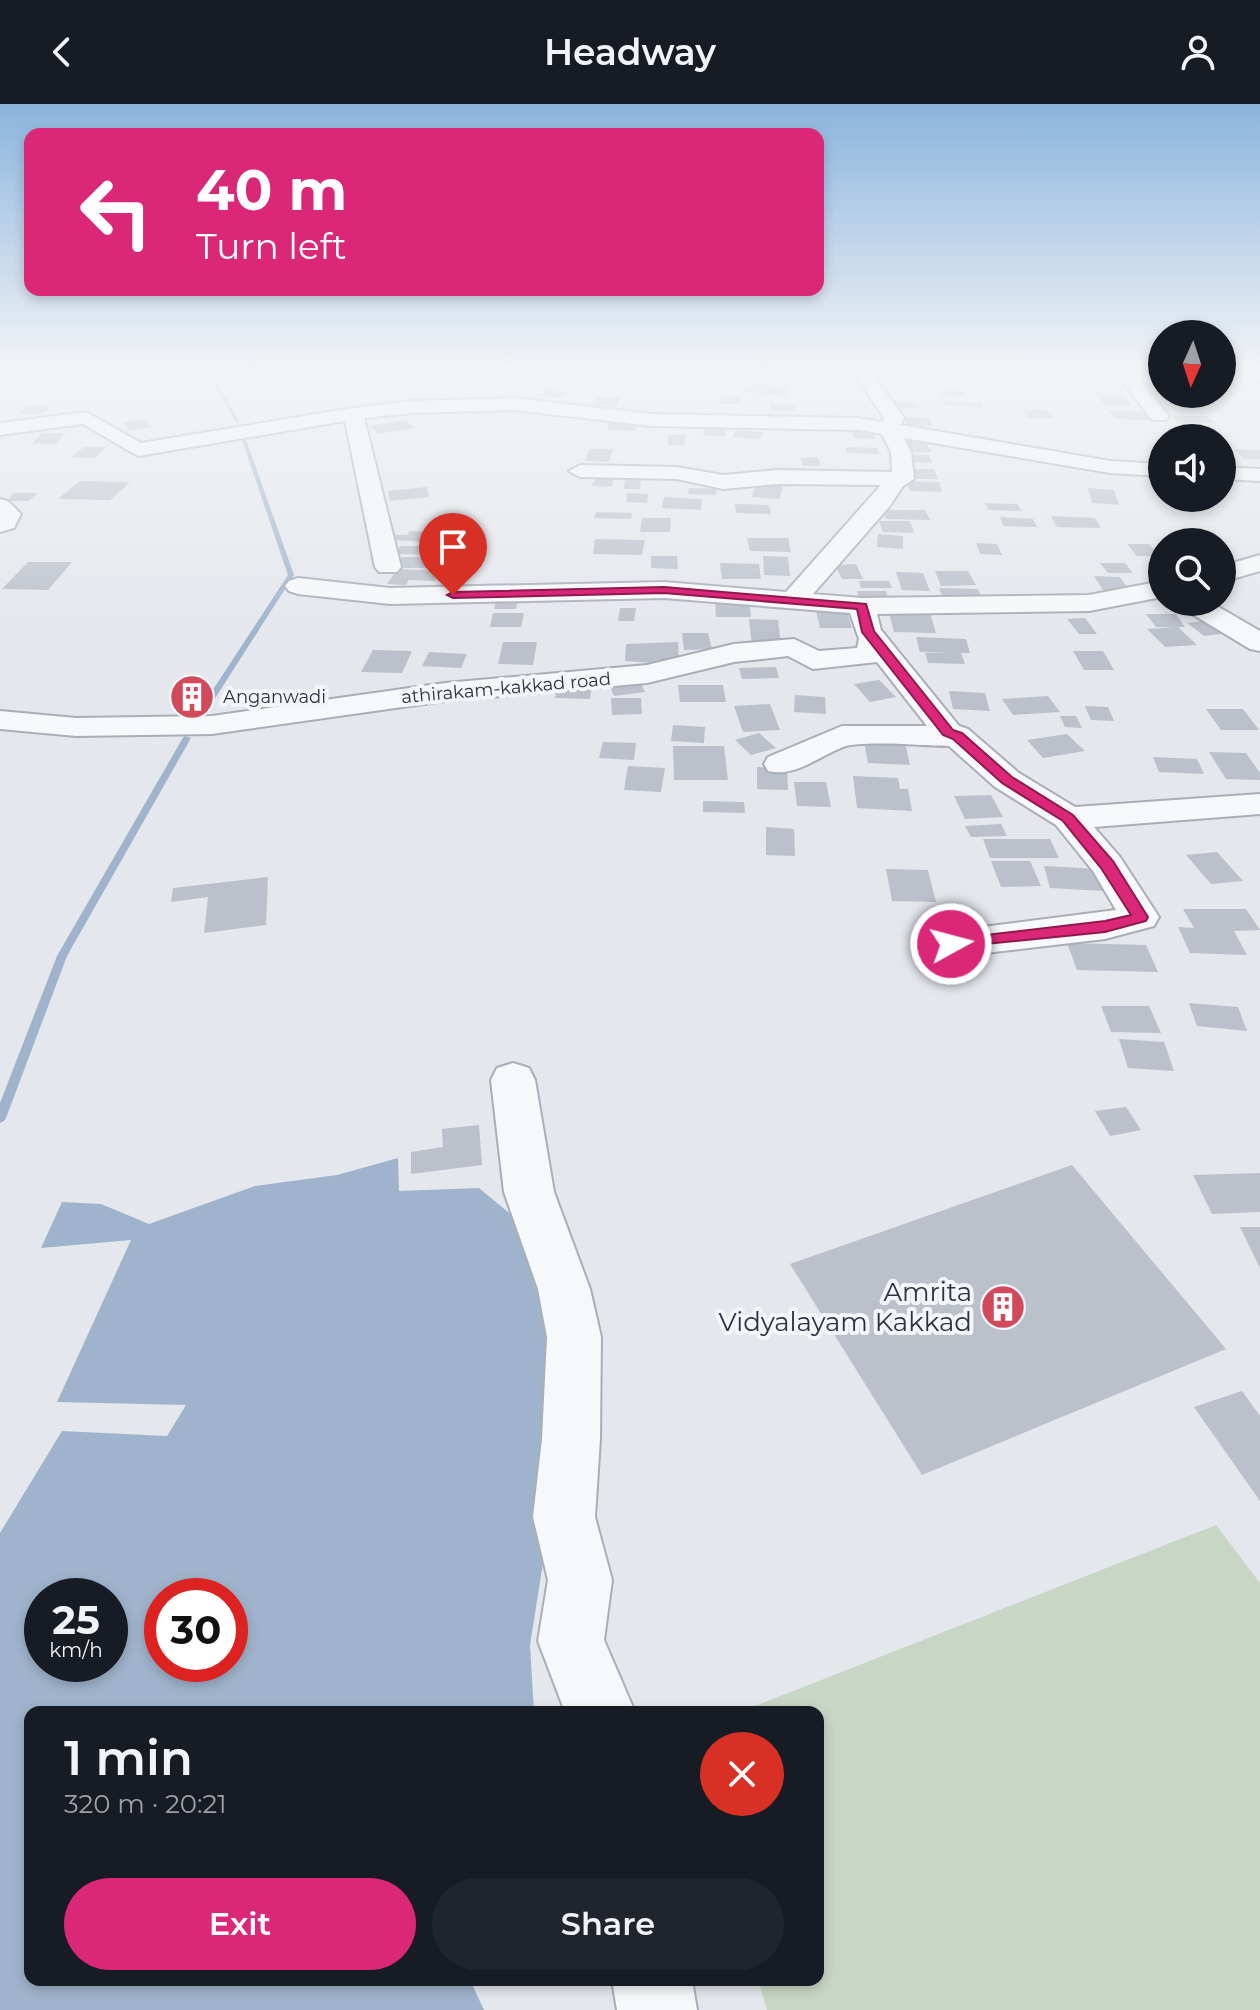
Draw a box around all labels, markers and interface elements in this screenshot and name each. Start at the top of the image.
icon: back [40,30,84,74]
text: Headway [544,30,716,74]
icon: person [1176,30,1220,74]
text: 40 m [196,156,347,224]
icon: left [64,160,168,264]
text: Turn left [196,224,347,268]
north arrow [1148,320,1236,408]
map controls [1148,320,1236,616]
button: sound [1148,424,1236,512]
pin [419,513,487,595]
icon: arrive [431,525,475,569]
button: search [1148,528,1236,616]
street label: athirakam-kakkad road [400,668,612,708]
building icon: Anganwadi [168,673,216,721]
place label: Anganwadi [223,686,326,708]
position arrow [909,902,993,986]
place label: Amrita Vidyalayam Kakkad [718,1276,972,1338]
building icon: Amrita Vidyalayam Kakkad [979,1283,1027,1331]
speed limit sign: 30 [144,1578,248,1682]
text: 25 [52,1595,100,1644]
text: km/h [49,1638,103,1662]
text: 1 min [64,1729,193,1787]
button: close [700,1732,784,1816]
text: 320 m · 20:21 [64,1788,227,1820]
button: Exit [64,1878,416,1970]
button: Share [432,1878,784,1970]

